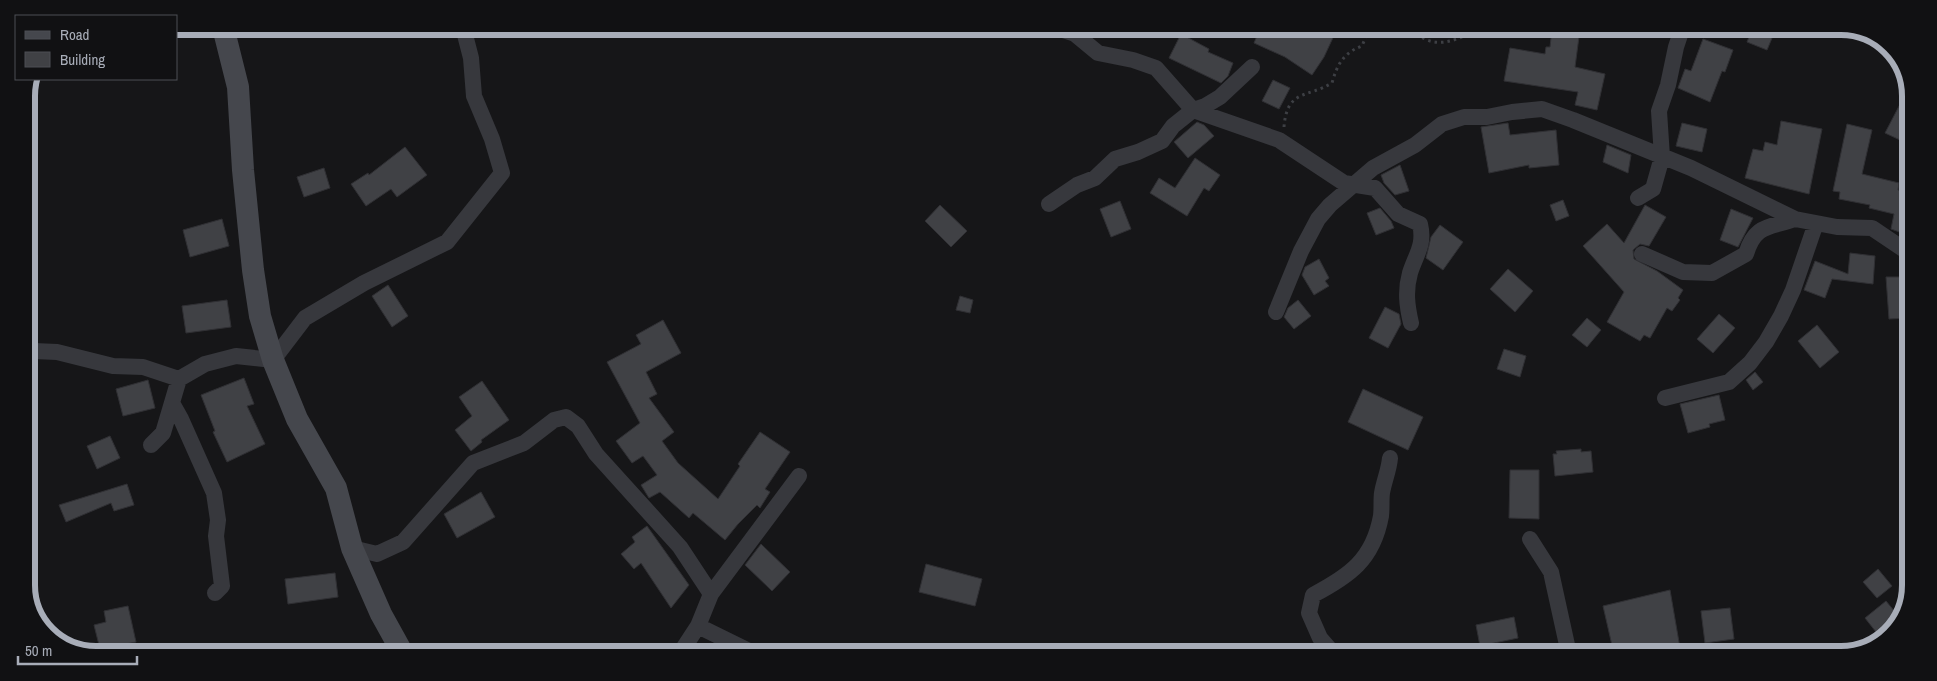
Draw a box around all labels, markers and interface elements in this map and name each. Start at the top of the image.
legend [15,15,178,80]
text: Road [60,24,89,45]
text: Building [60,49,105,70]
scale bar [18,634,136,666]
text: 50 m [25,640,52,661]

